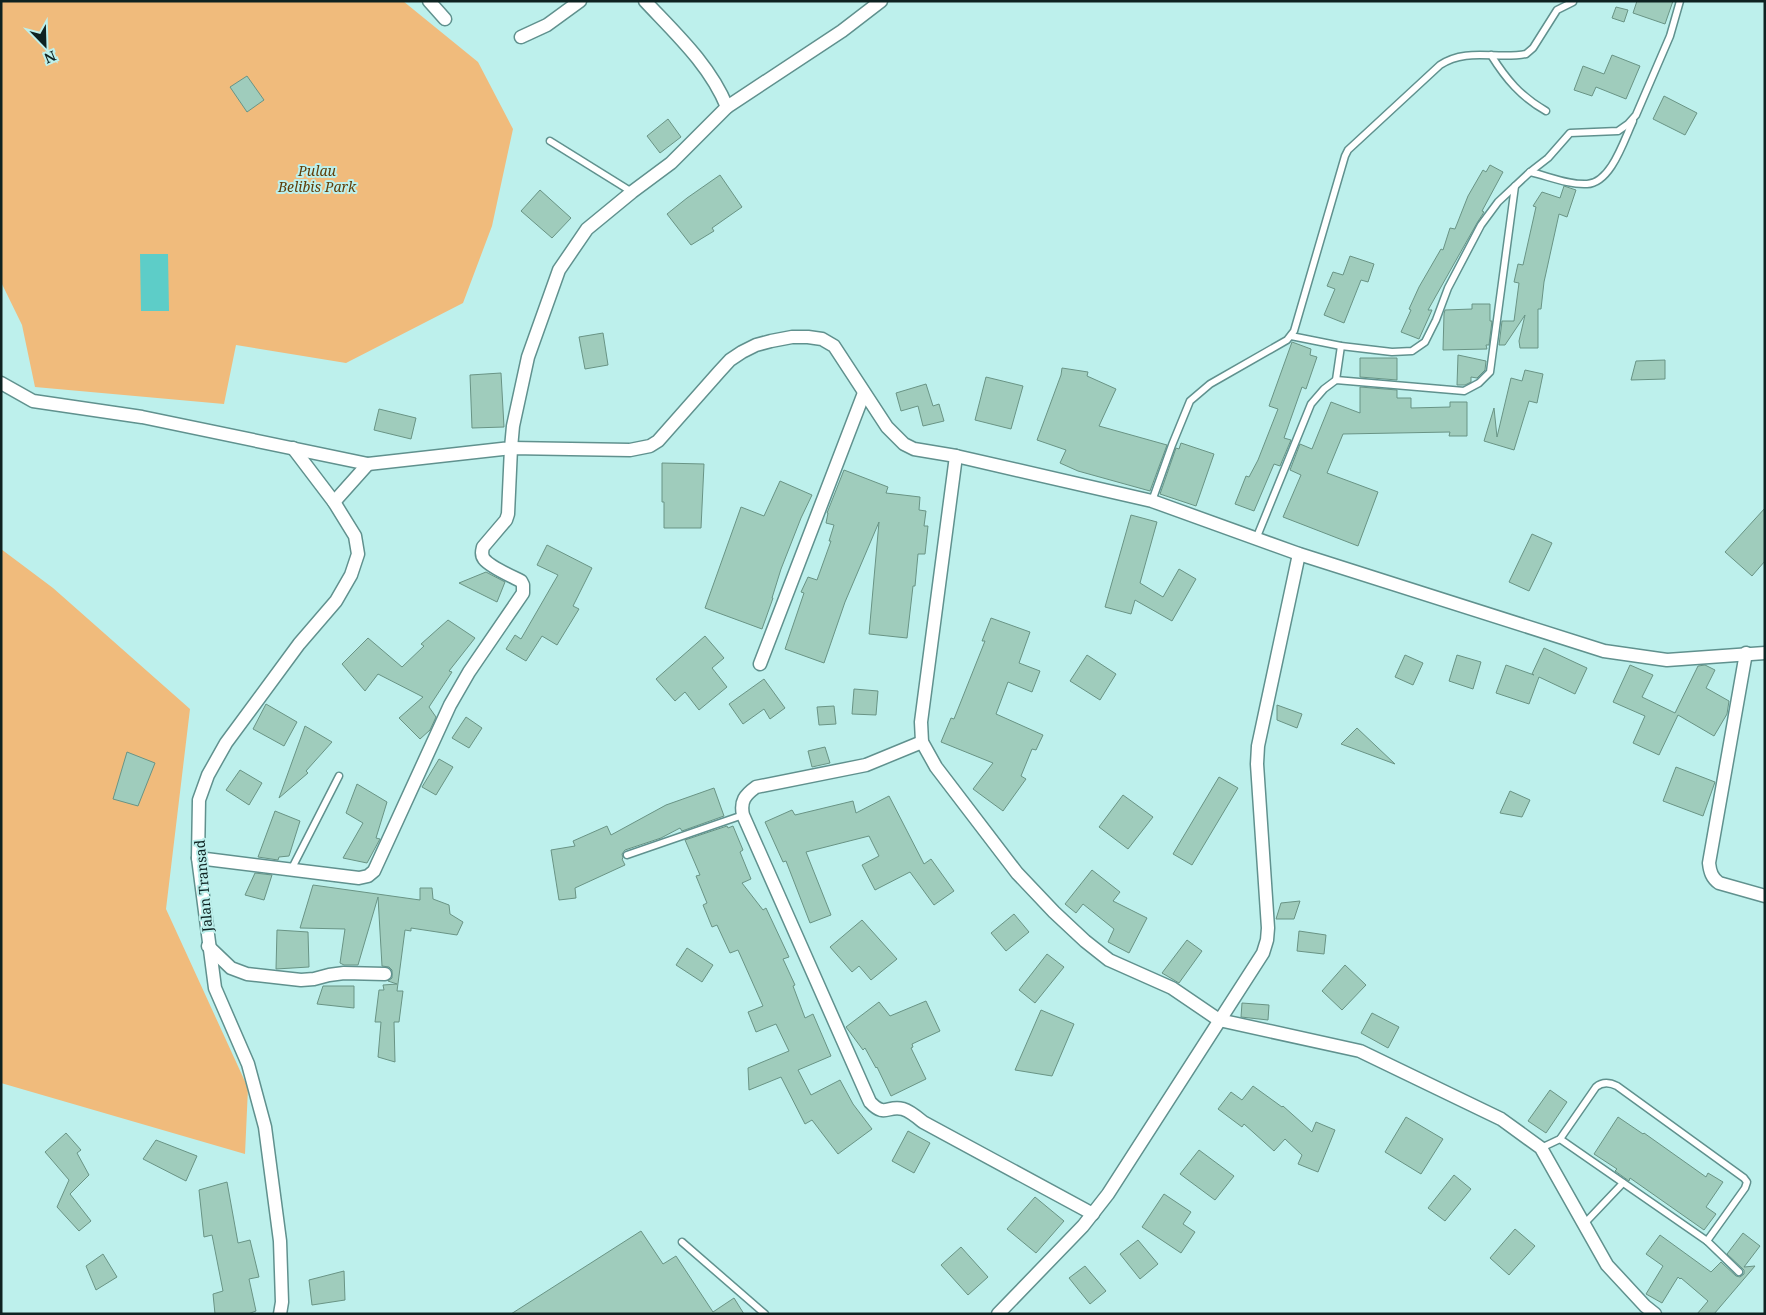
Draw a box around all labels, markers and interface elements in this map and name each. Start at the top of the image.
north arrow [20,20,70,70]
text: N [41,47,59,68]
park label: Pulau Belibis Park [277,161,357,196]
street label: Jalan Transad [189,839,217,934]

